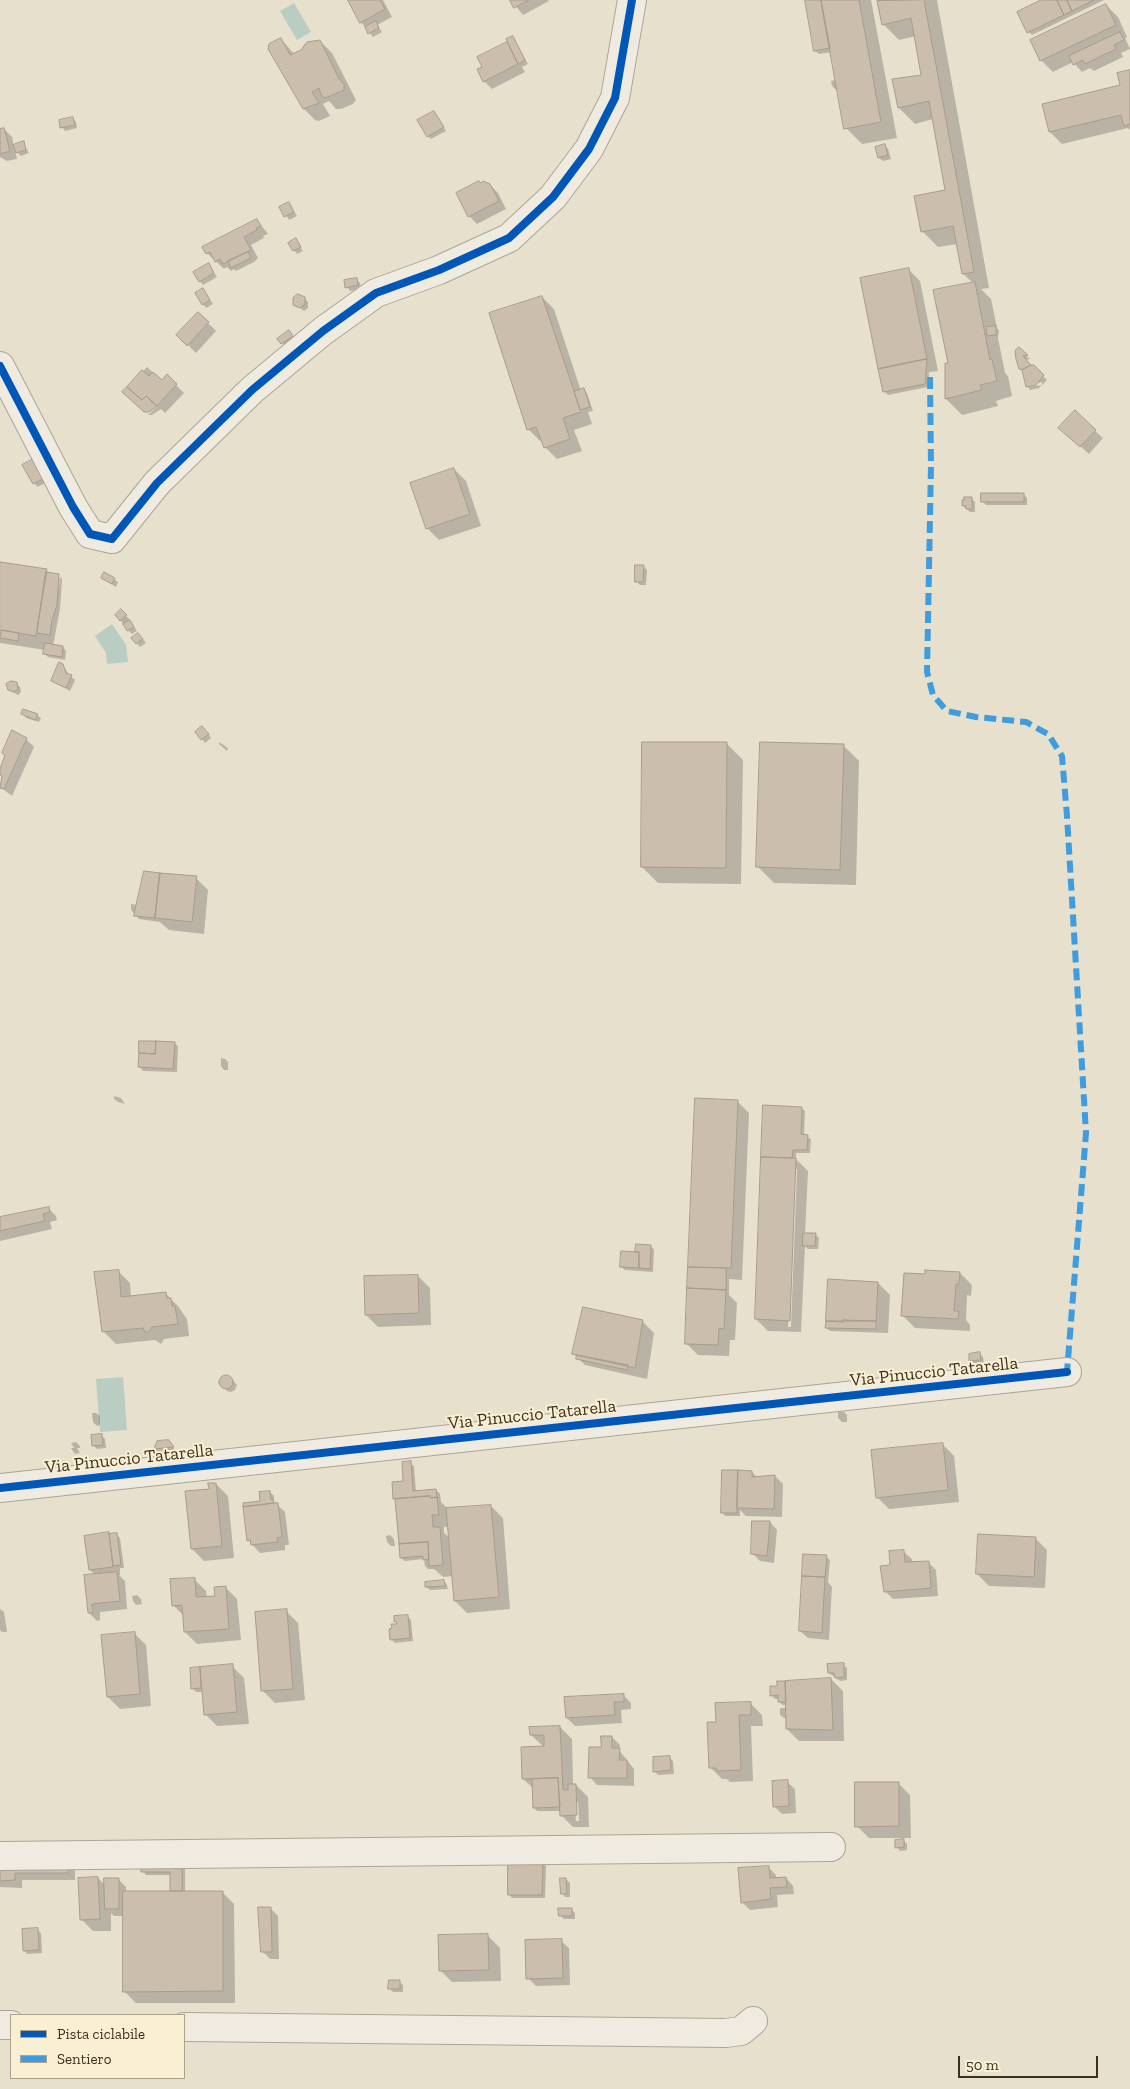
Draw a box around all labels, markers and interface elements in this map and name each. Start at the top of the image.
street label: Via Pinuccio Tatarella [849,1352,1019,1392]
street label: Via Pinuccio Tatarella [447,1395,617,1435]
street label: Via Pinuccio Tatarella [44,1439,214,1479]
legend [10,2014,185,2079]
text: Pista ciclabile [57,2025,145,2043]
scale bar [960,2046,1100,2078]
text: Sentiero [57,2050,111,2068]
text: 50 m [966,2056,999,2074]

